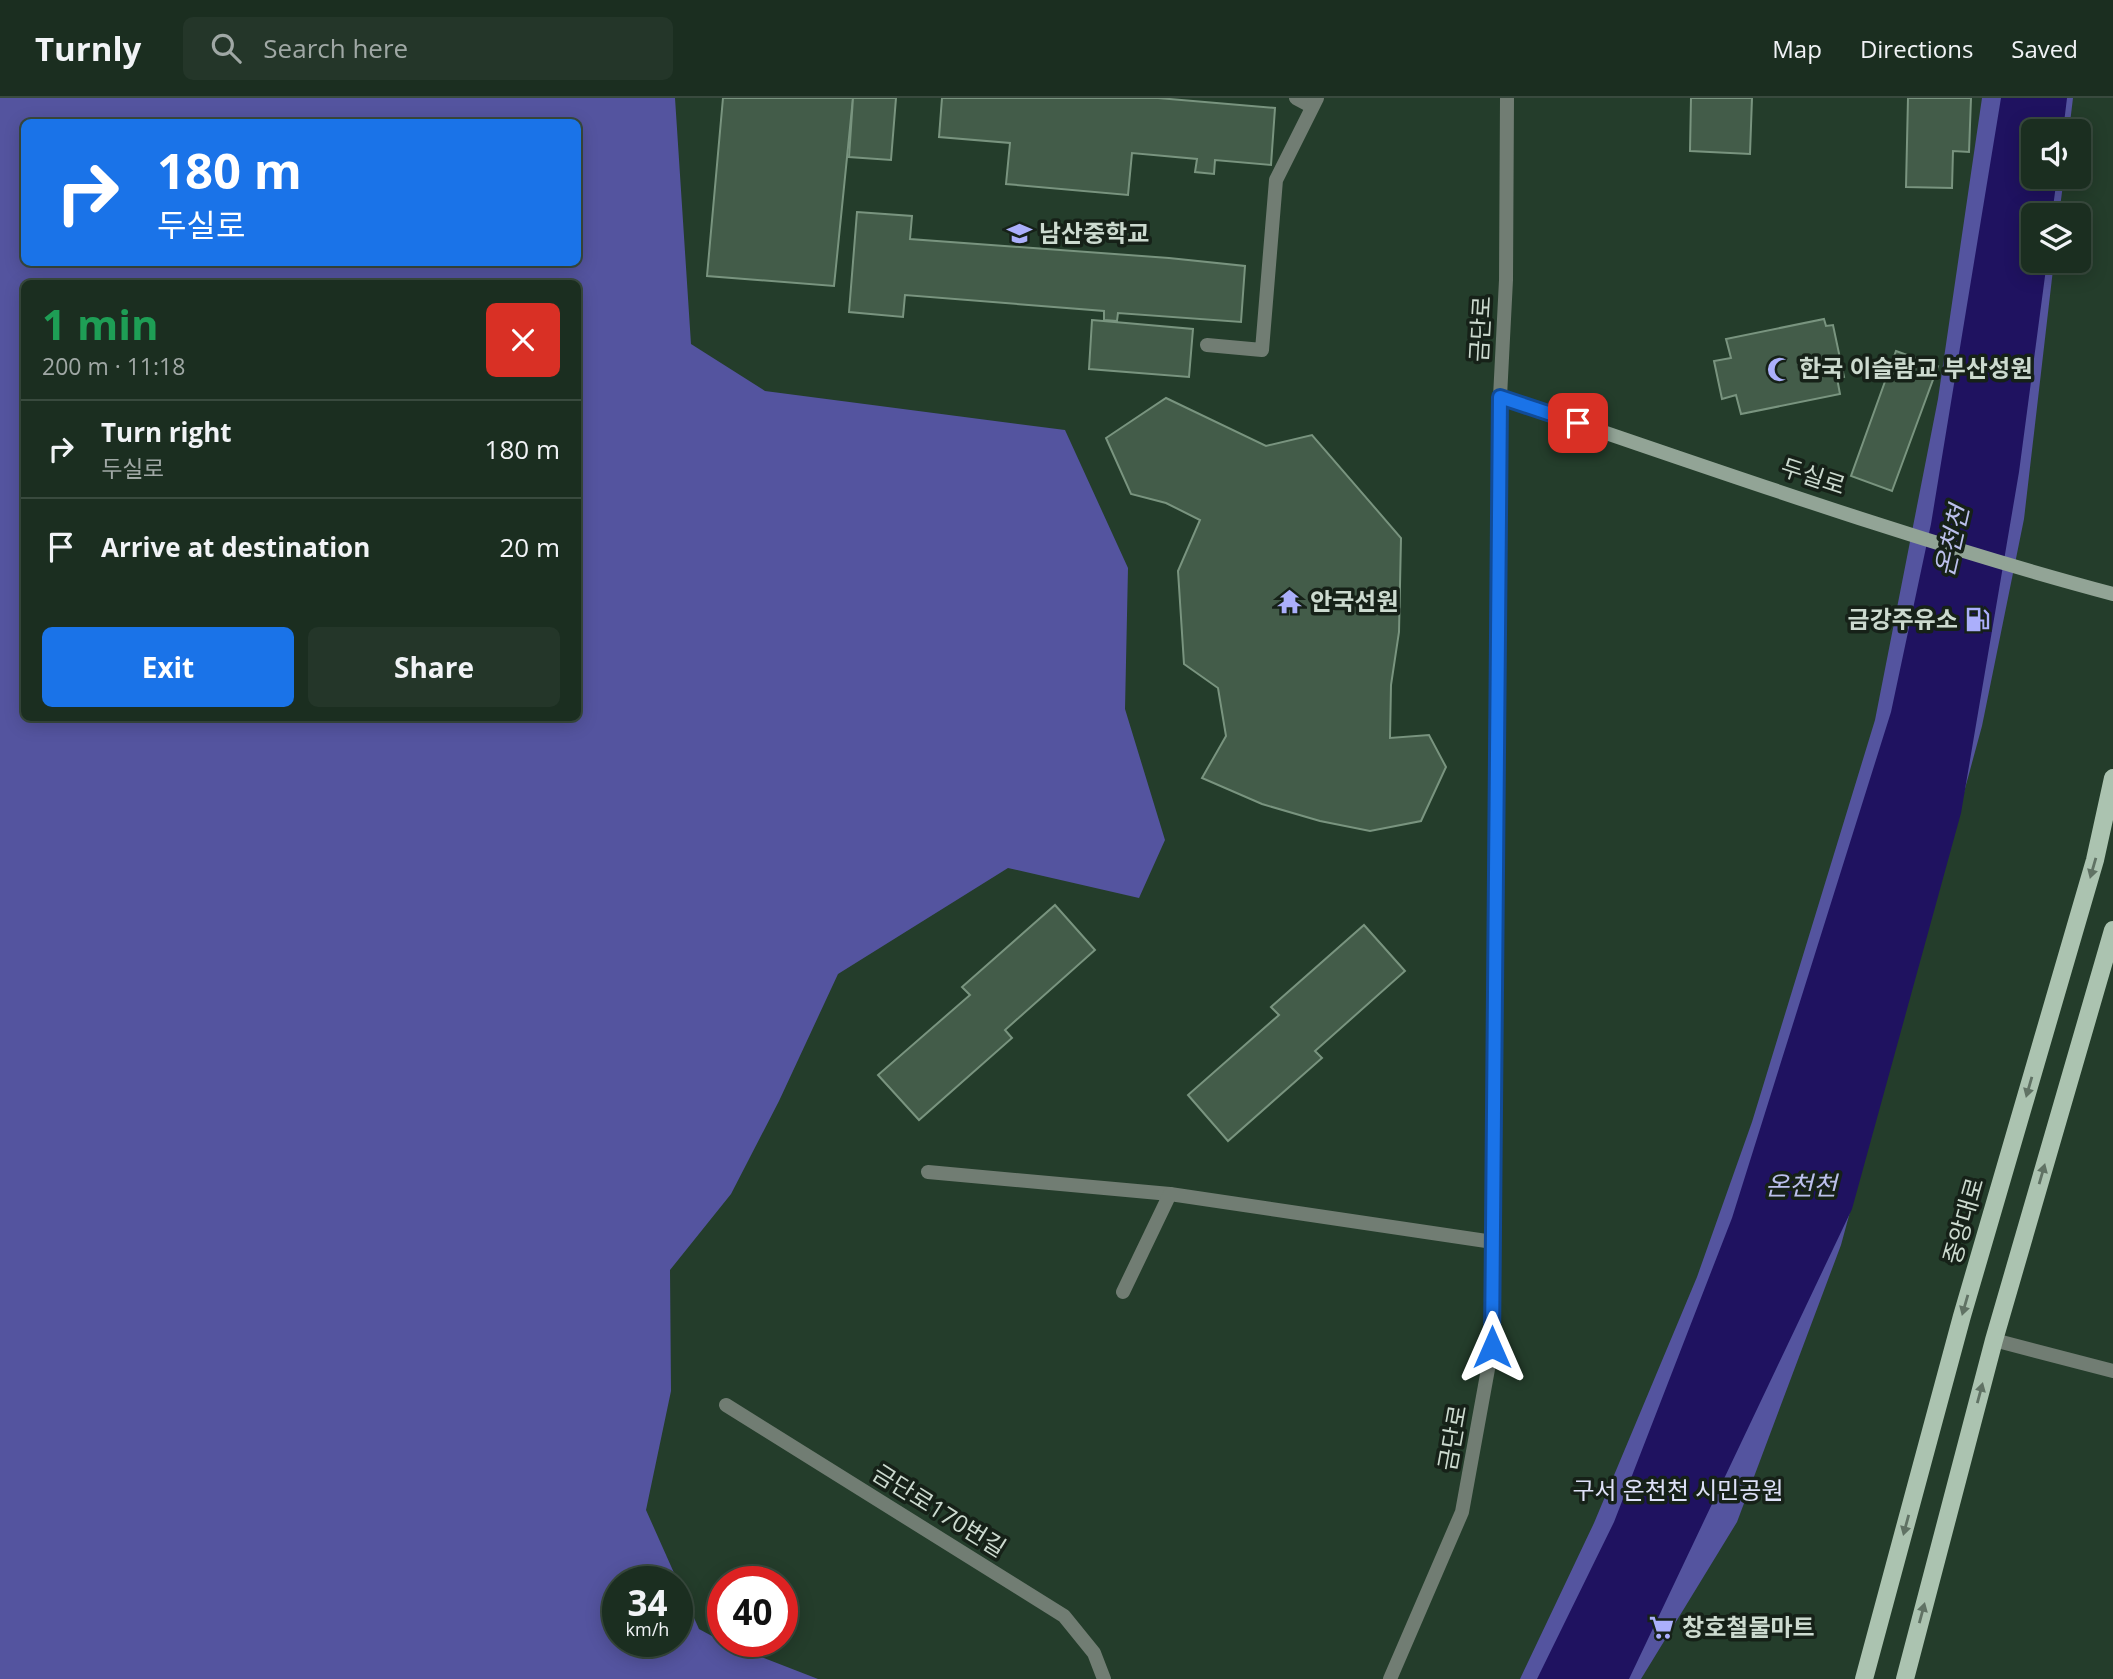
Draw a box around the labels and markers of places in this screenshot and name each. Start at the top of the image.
place label: 남산중학교 [1039,216,1149,249]
school or university icon: 남산중학교 [1005,220,1033,248]
place label: 한국 이슬람교 부산성원 [1799,351,2032,384]
mosque icon: 한국 이슬람교 부산성원 [1765,355,1793,383]
pin [1548,393,1608,453]
place label: 안국선원 [1310,584,1398,617]
temple icon: 안국선원 [1276,588,1304,616]
place label: 금강주유소 [1848,602,1958,635]
fuel station icon: 금강주유소 [1964,606,1992,634]
place label: 창호철물마트 [1682,1610,1814,1643]
supermarket icon: 창호철물마트 [1648,1614,1676,1642]

